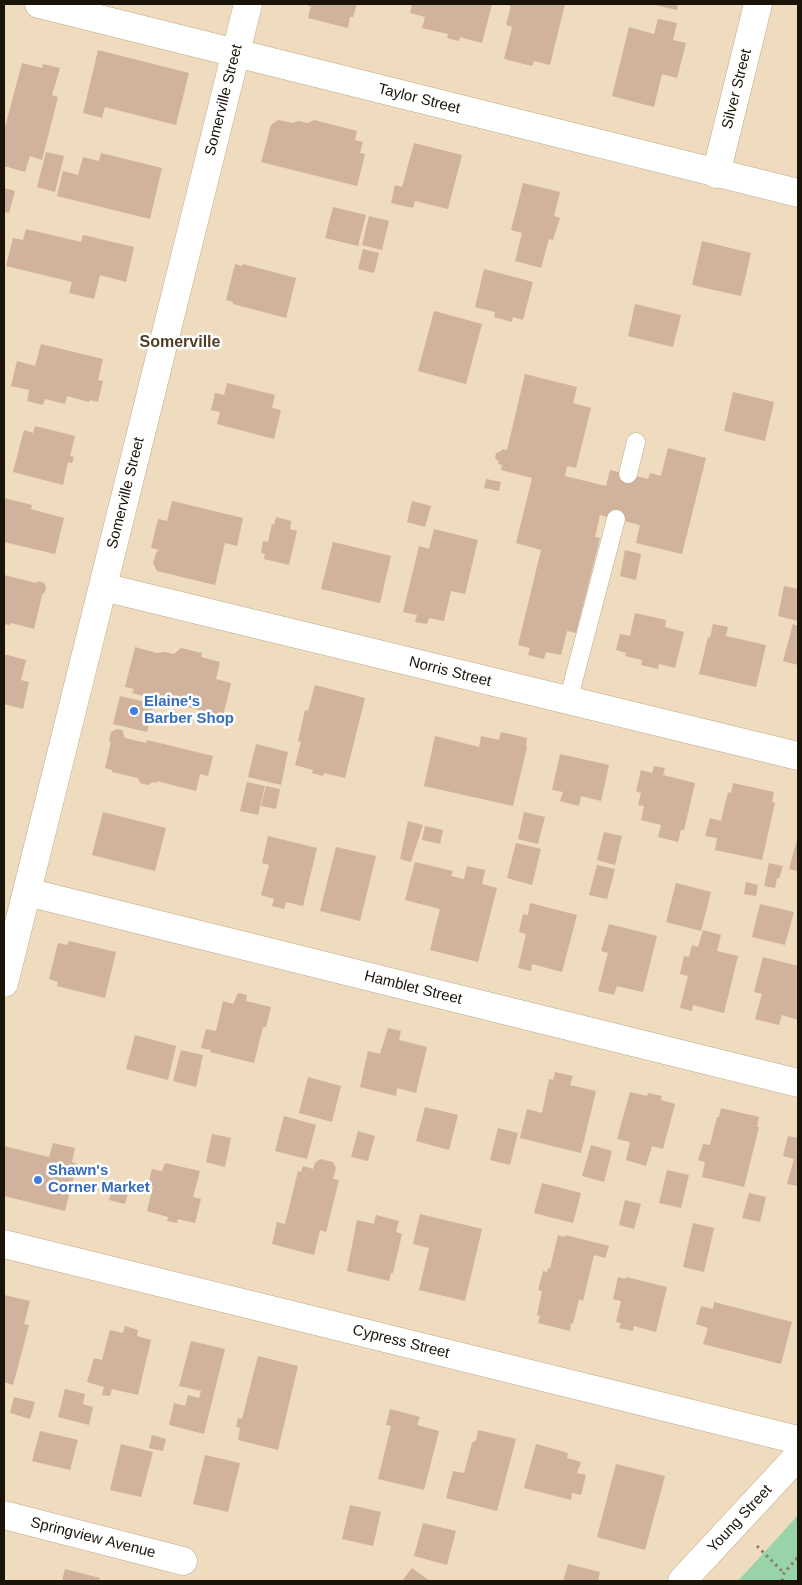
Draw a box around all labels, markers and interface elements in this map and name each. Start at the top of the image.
street label: Somerville Street [201,42,247,158]
street label: Silver Street [718,47,756,131]
street label: Taylor Street [376,80,462,118]
district label: Somerville [140,333,220,353]
street label: Somerville Street [103,435,149,551]
street label: Norris Street [407,653,493,691]
place label: Elaine's Barber Shop [144,693,234,728]
marker: Elaine's Barber Shop [128,705,140,717]
street label: Hamblet Street [362,967,464,1009]
place label: Shawn's Corner Market [48,1162,150,1197]
marker: Shawn's Corner Market [32,1174,44,1186]
street label: Cypress Street [351,1321,451,1363]
street label: Young Street [704,1481,776,1557]
street label: Springview Avenue [29,1514,157,1562]

